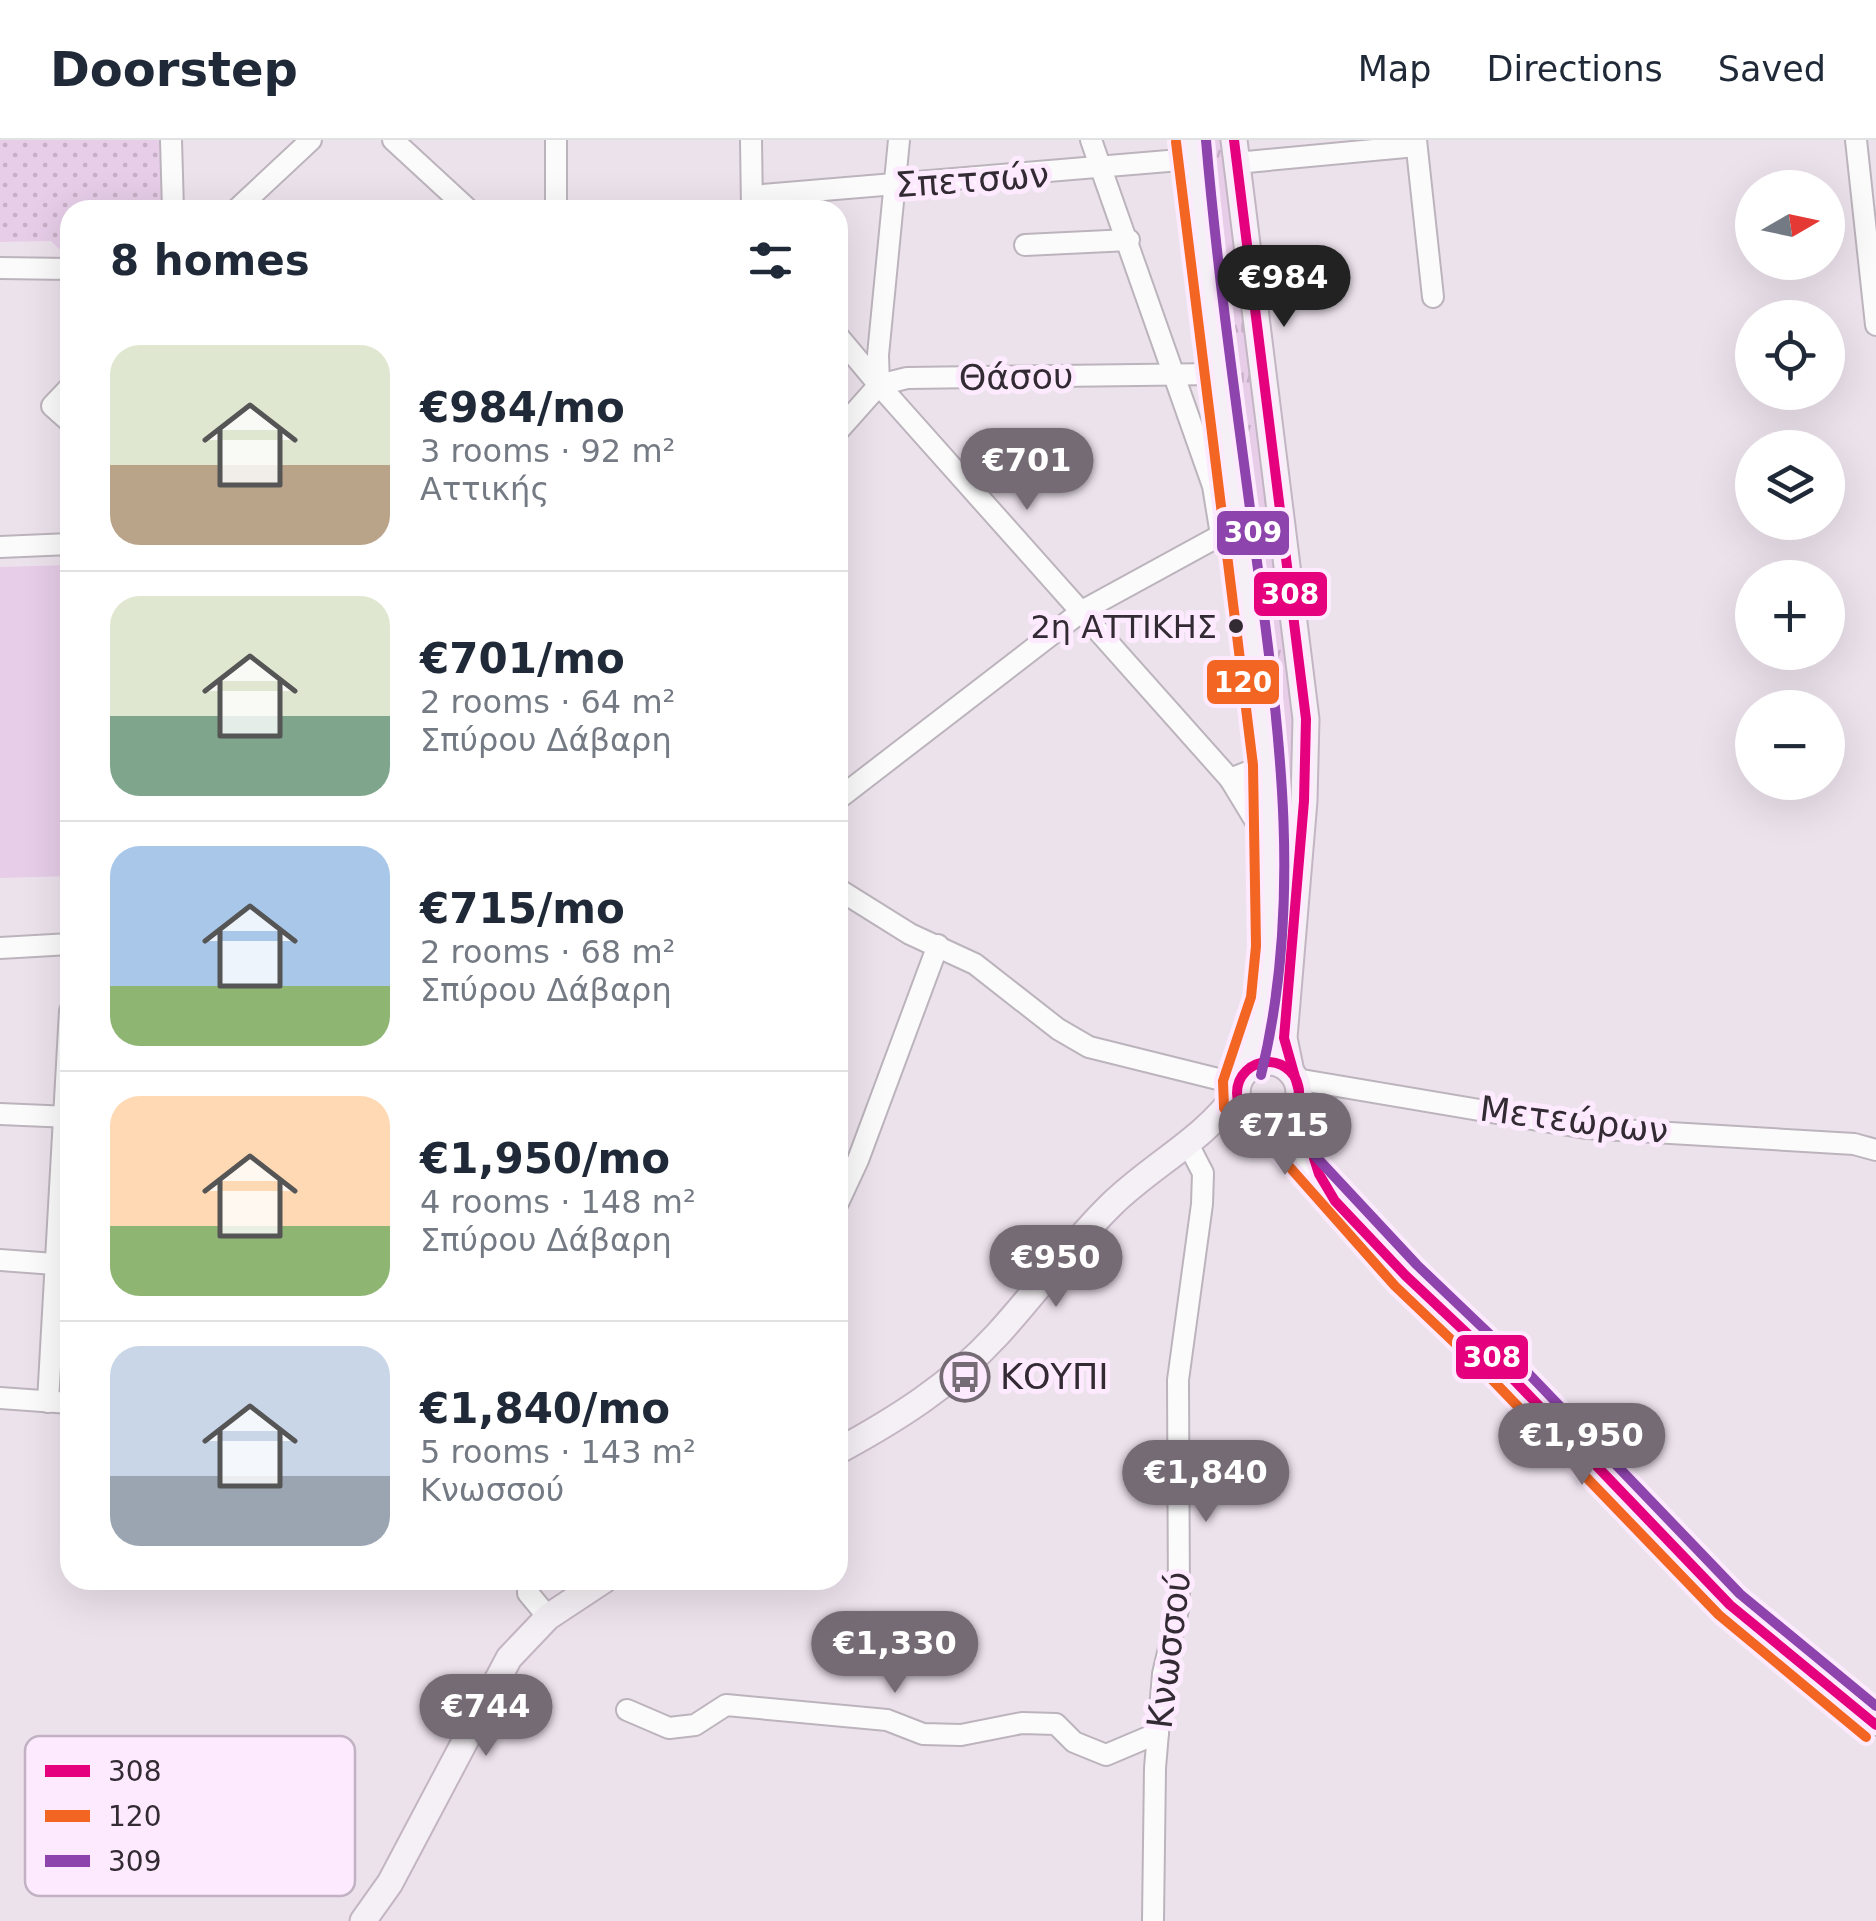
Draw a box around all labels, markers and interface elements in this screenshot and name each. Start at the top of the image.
text: Doorstep [50,41,298,97]
text: Map [1358,49,1432,89]
text: Directions [1487,49,1663,89]
text: Saved [1718,49,1826,89]
street label: Σπετσών [894,155,1050,205]
north arrow [1735,170,1845,280]
map controls [1735,170,1845,800]
icon: filters [743,233,798,288]
text: 8 homes [110,236,310,285]
pin: €984 [1225,245,1343,330]
text: €984 [1239,258,1329,296]
button: locate [1735,300,1845,410]
street label: Θάσου [958,356,1074,398]
text: €984/mo [420,383,625,432]
icon: home [190,385,310,505]
pin: €701 [968,428,1086,513]
button: layers [1735,430,1845,540]
text: 3 rooms · 92 m² [420,432,675,470]
text: €701 [982,441,1072,479]
text: Αττικής [420,470,549,508]
line badge: 309 [1215,509,1291,557]
text: 309 [1224,516,1282,549]
button: + [1735,560,1845,670]
line badge: 308 [1252,570,1329,618]
text: 308 [1261,578,1319,611]
place label: 2η ΑΤΤΙΚΗΣ [1031,608,1217,646]
marker: 2η ΑΤΤΙΚΗΣ [1226,616,1246,636]
text: €701/mo [420,634,625,683]
icon: home [190,636,310,756]
line badge: 120 [1205,658,1281,706]
text: 120 [1214,666,1272,699]
text: 2 rooms · 64 m² [420,683,675,721]
button: − [1735,690,1845,800]
text: Σπύρου Δάβαρη [420,721,672,759]
text: €715/mo [420,884,625,933]
icon: home [190,886,310,1006]
text: 2 rooms · 68 m² [420,933,675,971]
text: Σπύρου Δάβαρη [420,971,672,1009]
street label: Μετεώρων [1478,1089,1670,1151]
pin: €715 [1226,1093,1344,1178]
text: €715 [1240,1106,1330,1144]
text: €1,950/mo [420,1134,670,1183]
icon: home [190,1136,310,1256]
text: 4 rooms · 148 m² [420,1183,696,1221]
text: Σπύρου Δάβαρη [420,1221,672,1259]
pin: €950 [997,1225,1115,1310]
text: €950 [1011,1238,1101,1276]
line badge: 308 [1454,1333,1530,1381]
text: 308 [1463,1341,1521,1374]
bus stop icon: ΚΟΥΠΙ [939,1351,991,1403]
place label: ΚΟΥΠΙ [1000,1357,1109,1397]
text: €1,840/mo [420,1384,670,1433]
icon: home [190,1386,310,1506]
pin: €1,950 [1501,1403,1663,1488]
text: €1,950 [1520,1416,1644,1454]
text: 5 rooms · 143 m² [420,1433,696,1471]
pin: €1,840 [1125,1440,1287,1525]
text: €1,840 [1144,1453,1268,1491]
text: Κνωσσού [420,1471,564,1509]
street label: Κνωσσού [1140,1569,1198,1731]
pin: €1,330 [814,1611,976,1696]
text: €1,330 [833,1624,957,1662]
pin: €744 [427,1674,545,1759]
text: €744 [441,1687,531,1725]
legend [25,1736,355,1896]
text: 308 [108,1755,161,1788]
text: 120 [108,1800,161,1833]
text: 309 [108,1845,161,1878]

